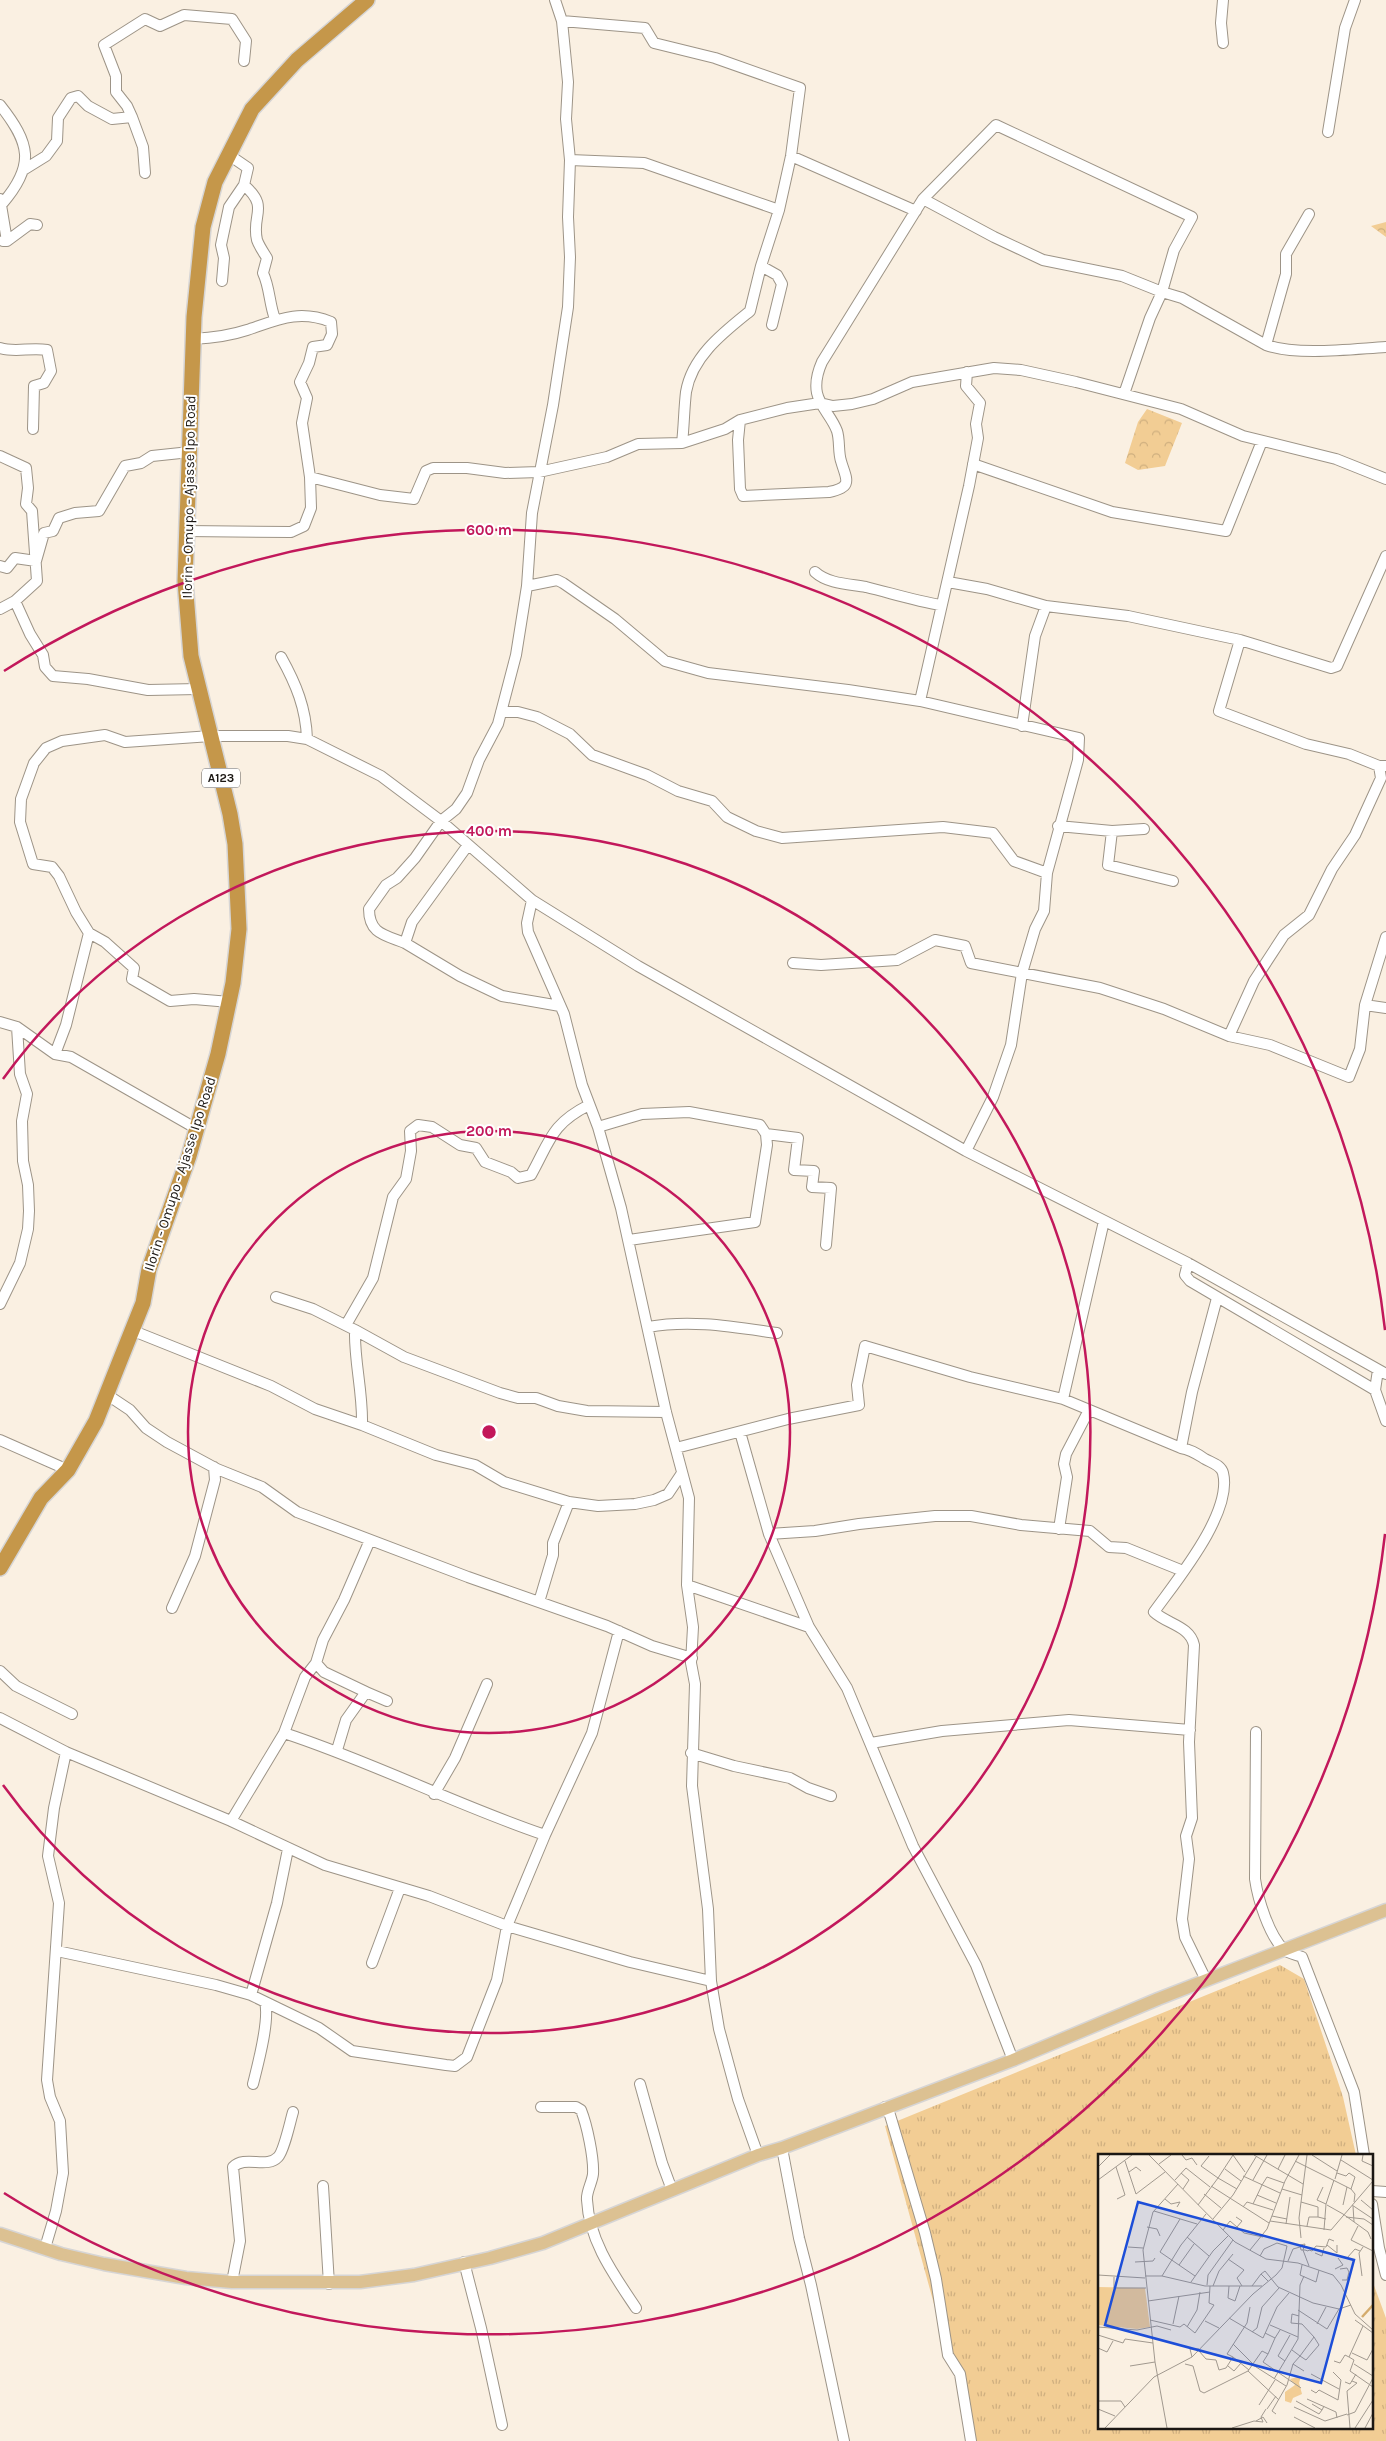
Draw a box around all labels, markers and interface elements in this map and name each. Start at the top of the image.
street label: Ilorin - Omupo - Ajasse Ipo Road [179,395,199,599]
text: 600 m [466,521,512,539]
road number: A123 [202,768,240,788]
text: 400 m [466,822,512,840]
street label: Ilorin - Omupo - Ajasse Ipo Road [140,1075,220,1273]
text: 200 m [466,1122,512,1140]
centre of rings [480,1423,498,1441]
inset map [1098,2154,1374,2428]

